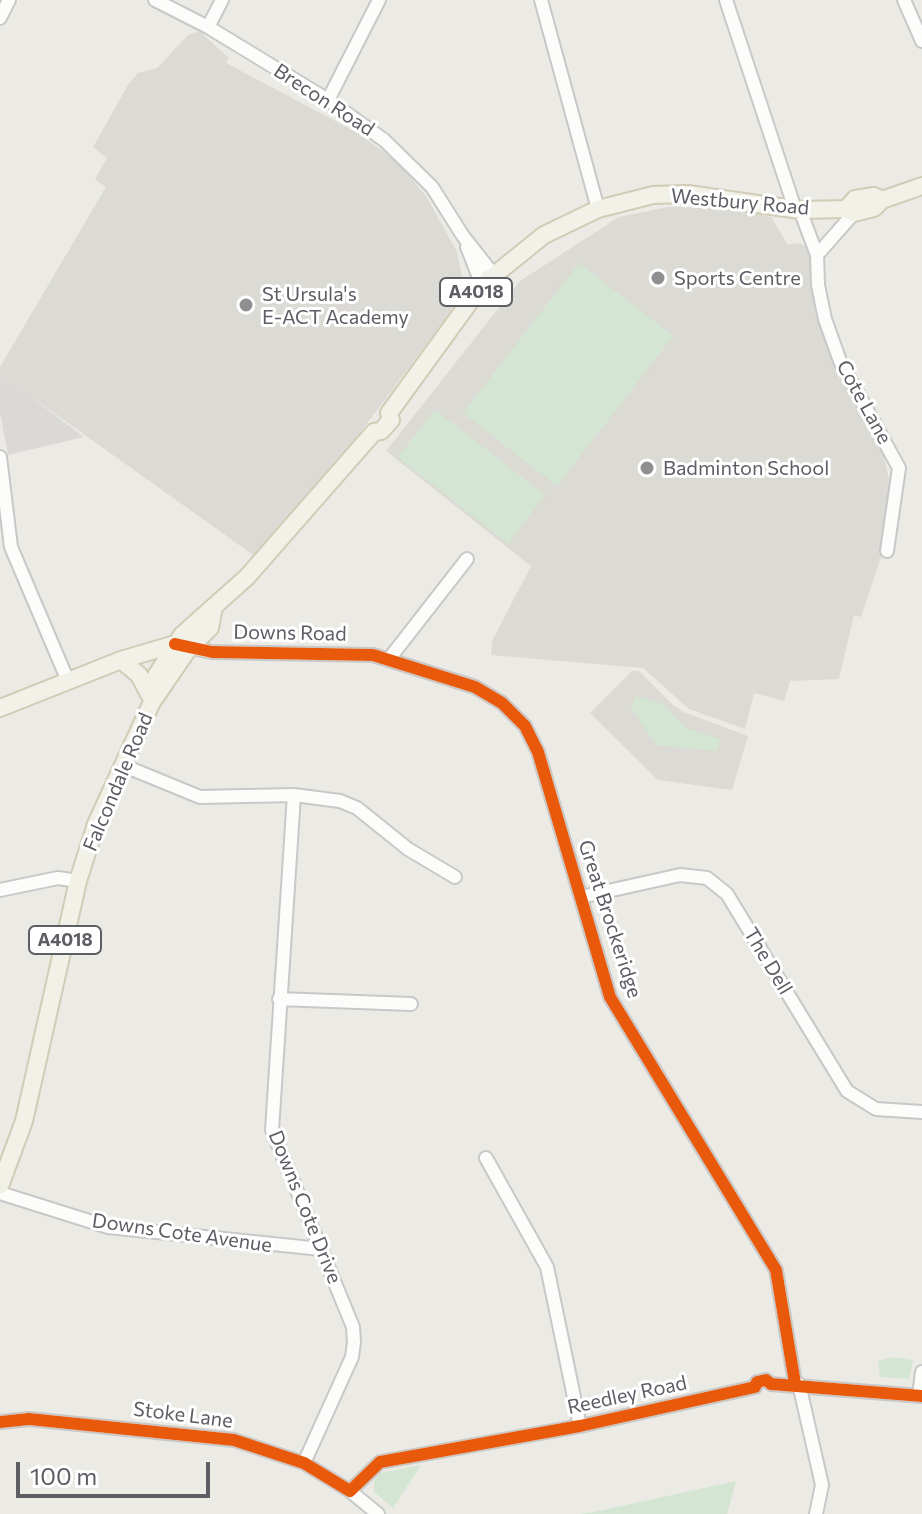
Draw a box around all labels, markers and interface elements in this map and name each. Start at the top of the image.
street label: Brecon Road [269,59,379,141]
street label: Westbury Road [670,184,810,220]
place label: Sports Centre [674,266,801,290]
marker: Sports Centre [649,269,667,287]
road number: A4018 [440,278,512,306]
place label: St Ursula's E-ACT Academy [262,282,409,329]
marker: St Ursula's E-ACT Academy [237,296,255,314]
street label: Cote Lane [831,356,897,448]
place label: Badminton School [663,456,829,480]
marker: Badminton School [638,459,656,477]
street label: Downs Road [233,620,347,646]
street label: Falcondale Road [78,709,158,855]
street label: Great Brockeridge [573,837,647,1001]
street label: The Dell [739,923,797,999]
road number: A4018 [29,926,101,954]
street label: Downs Cote Drive [263,1127,347,1287]
street label: Downs Cote Avenue [91,1208,273,1258]
street label: Reedley Road [565,1371,689,1419]
street label: Stoke Lane [132,1397,234,1433]
scale bar [20,1446,214,1496]
text: 100 m [30,1461,97,1490]

